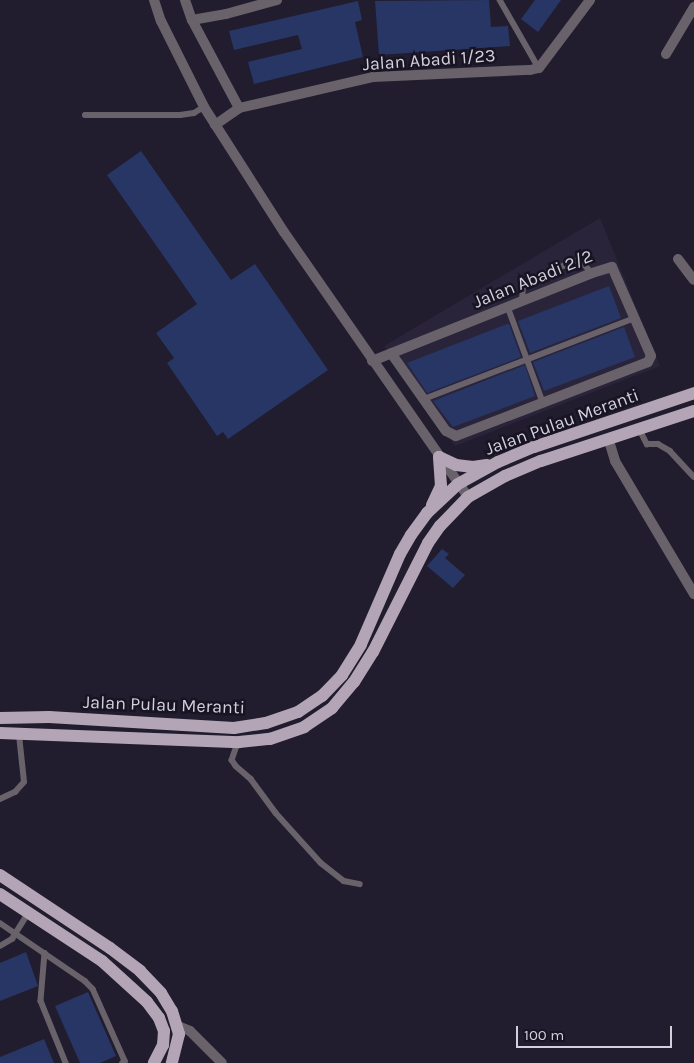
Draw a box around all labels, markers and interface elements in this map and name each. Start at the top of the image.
street label: Jalan Abadi 1/23 [362,45,496,75]
street label: Jalan Abadi 2/2 [470,245,596,313]
street label: Jalan Pulau Meranti [482,384,642,460]
street label: Jalan Pulau Meranti [83,691,245,719]
scale bar [519,1016,675,1048]
text: 100 m [524,1026,564,1044]

